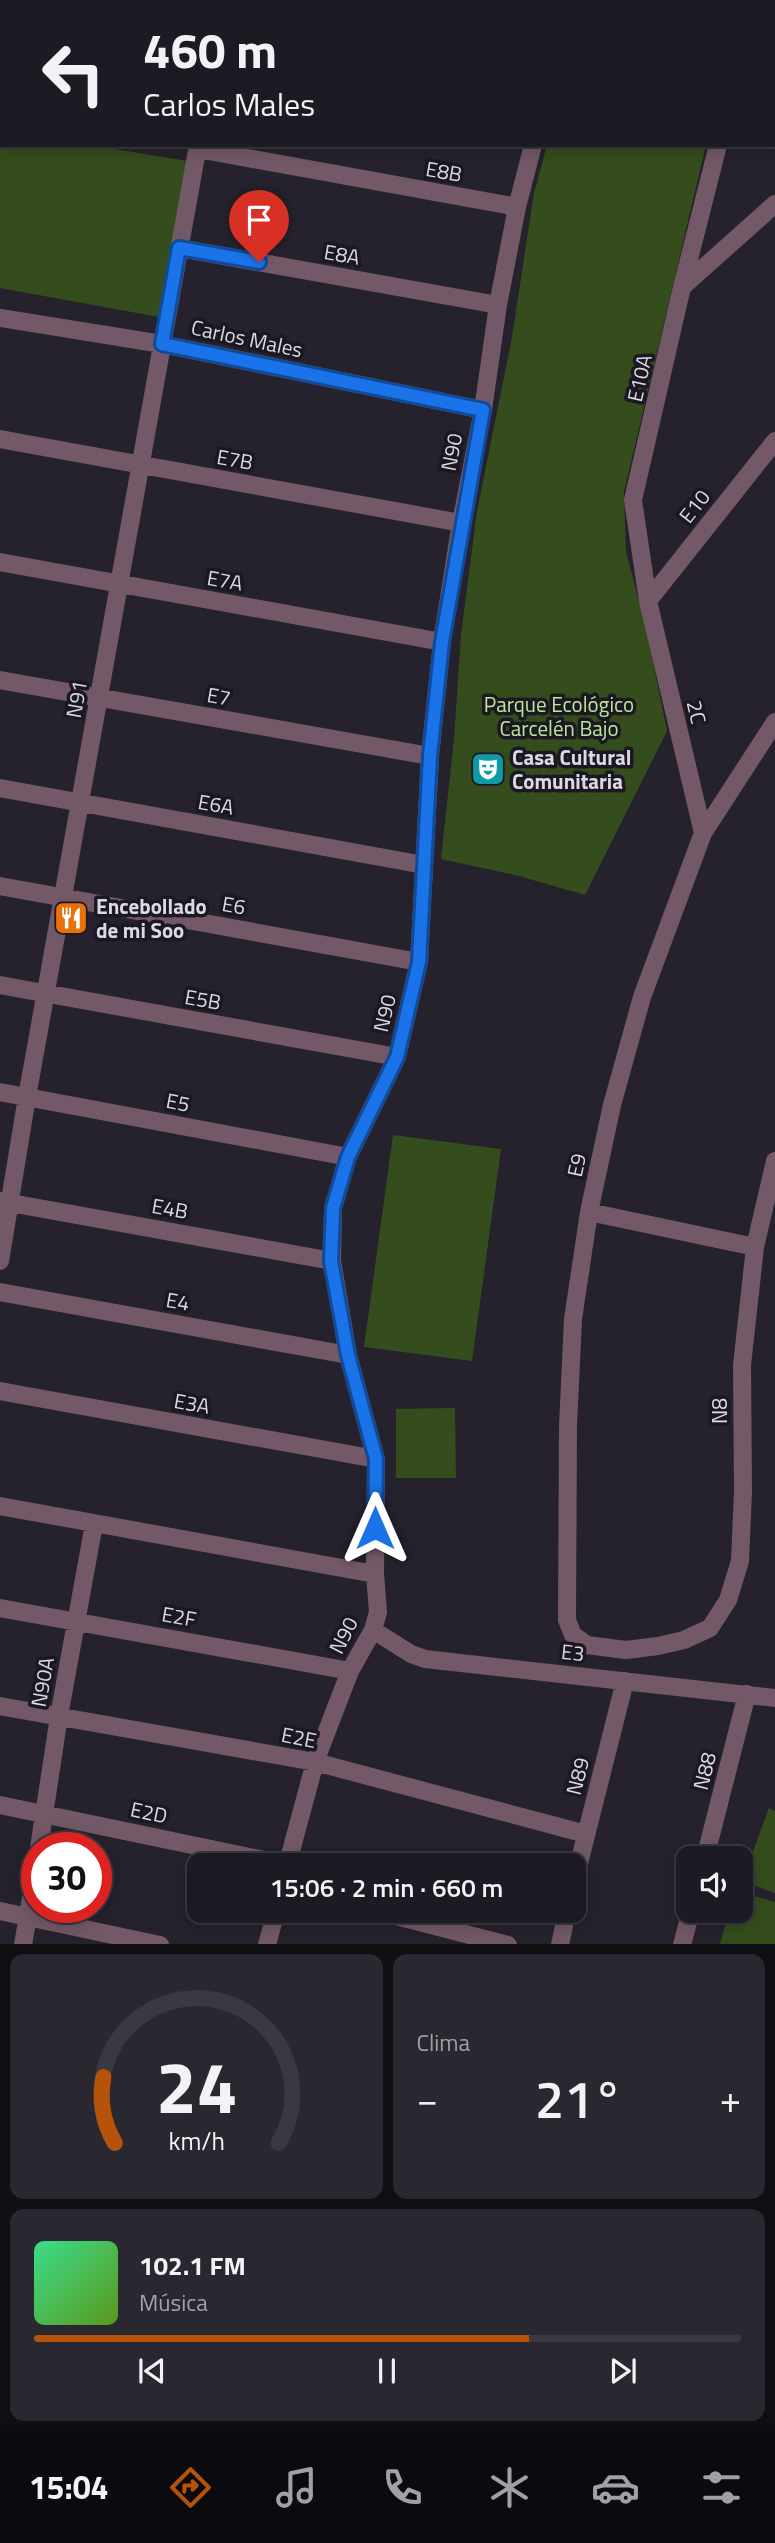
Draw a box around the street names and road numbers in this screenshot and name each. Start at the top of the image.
street label: E8B [423,152,465,190]
street label: E8A [322,235,363,273]
street label: Carlos Males [188,311,306,365]
street label: E10A [618,351,660,405]
street label: N90 [432,430,470,474]
street label: E7B [214,440,256,478]
street label: E10 [671,482,717,530]
street label: E7A [205,561,246,599]
street label: N91 [57,678,95,720]
street label: E7 [205,678,233,714]
street label: 2C [679,697,715,727]
street label: E6A [196,785,237,823]
street label: E6 [220,887,248,923]
street label: E5B [182,980,224,1018]
street label: N90 [364,991,404,1035]
street label: E5 [163,1084,193,1120]
street label: E9 [558,1150,594,1180]
street label: E4B [149,1189,191,1227]
street label: E4 [164,1283,192,1319]
street label: E3A [172,1384,213,1422]
street label: N8 [703,1398,735,1424]
street label: E2F [159,1597,199,1635]
street label: N90 [320,1611,366,1659]
street label: E3 [560,1635,586,1669]
street label: N90A [22,1654,62,1710]
street label: E2E [279,1718,319,1756]
street label: N88 [684,1749,724,1793]
street label: N89 [557,1754,597,1798]
street label: E2D [128,1793,170,1831]

